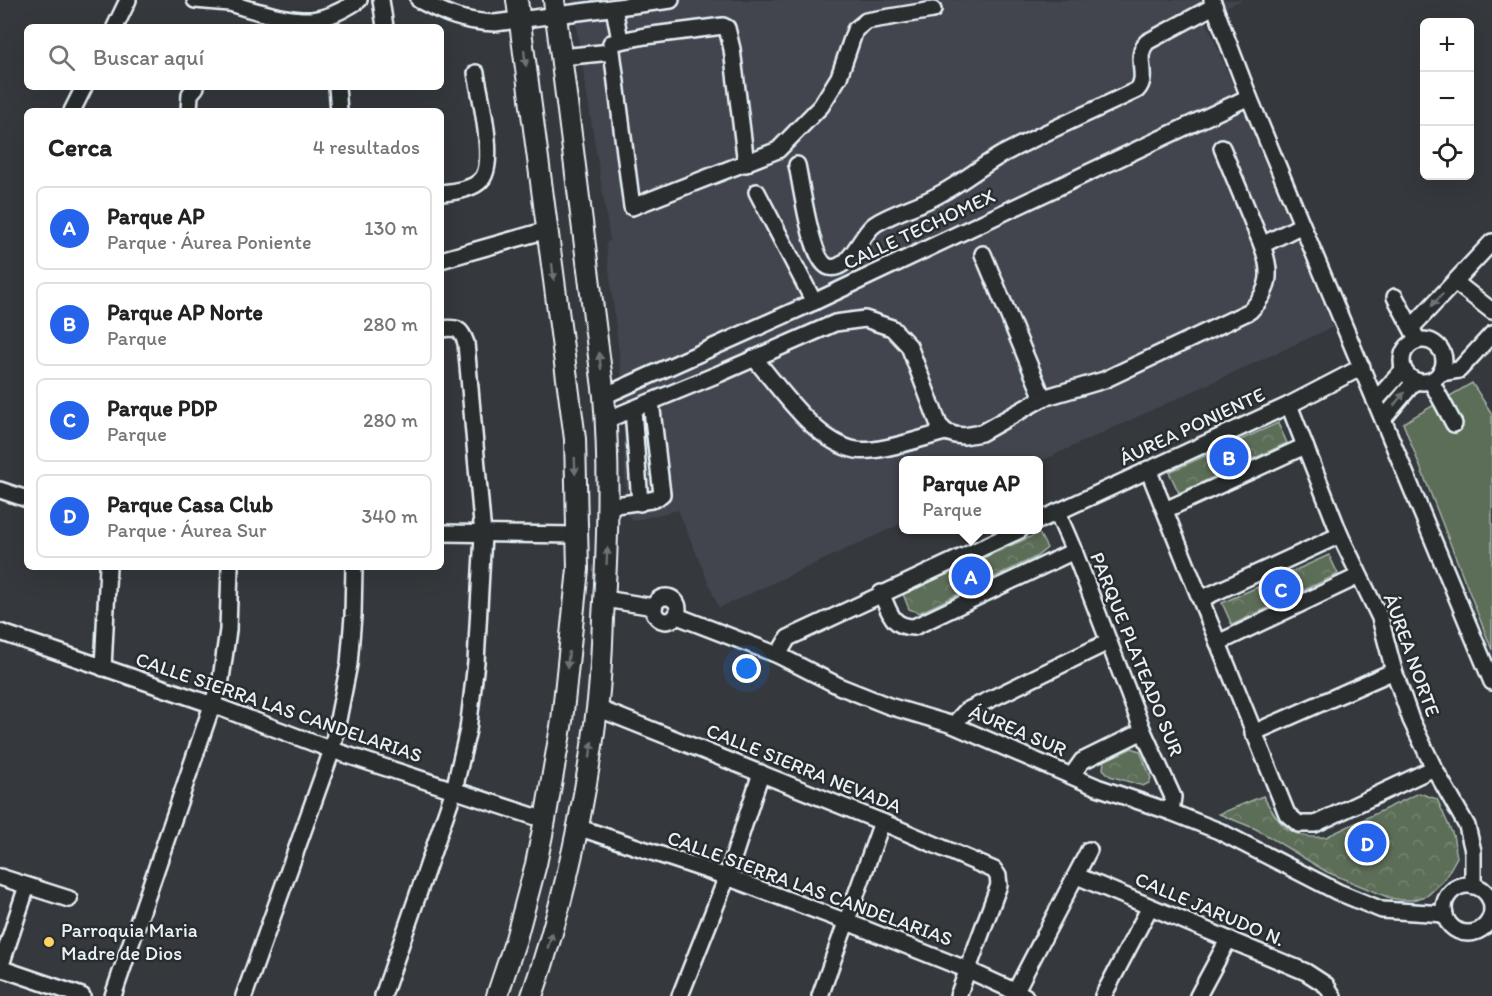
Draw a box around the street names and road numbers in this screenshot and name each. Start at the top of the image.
street label: CALLE TECHOMEX [840,183,998,275]
street label: ÁUREA PONIENTE [1115,382,1269,470]
street label: PARQUE PLATEADO SUR [1085,548,1189,760]
street label: ÁUREA NORTE [1379,590,1445,720]
street label: CALLE SIERRA LAS CANDELARIAS [133,647,425,767]
street label: ÁUREA SUR [966,699,1070,761]
street label: CALLE SIERRA NEVADA [703,718,905,818]
street label: CALLE SIERRA LAS CANDELARIAS [664,825,956,951]
street label: CALLE JARUDO N. [1131,867,1289,951]

